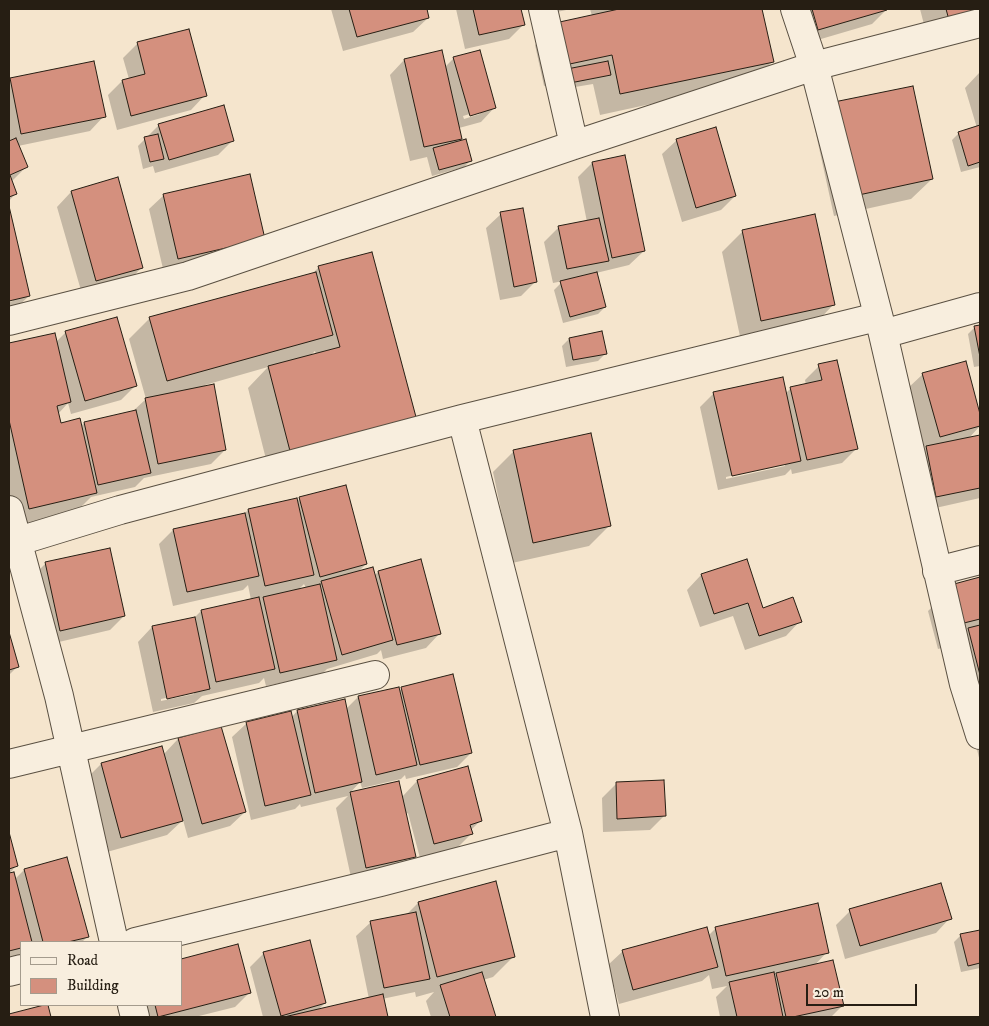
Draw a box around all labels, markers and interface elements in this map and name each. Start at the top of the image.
legend [20,941,182,1006]
text: Road [67,951,98,970]
scale bar [809,974,920,1006]
text: Building [67,976,119,995]
text: 20 m [814,983,844,1002]

